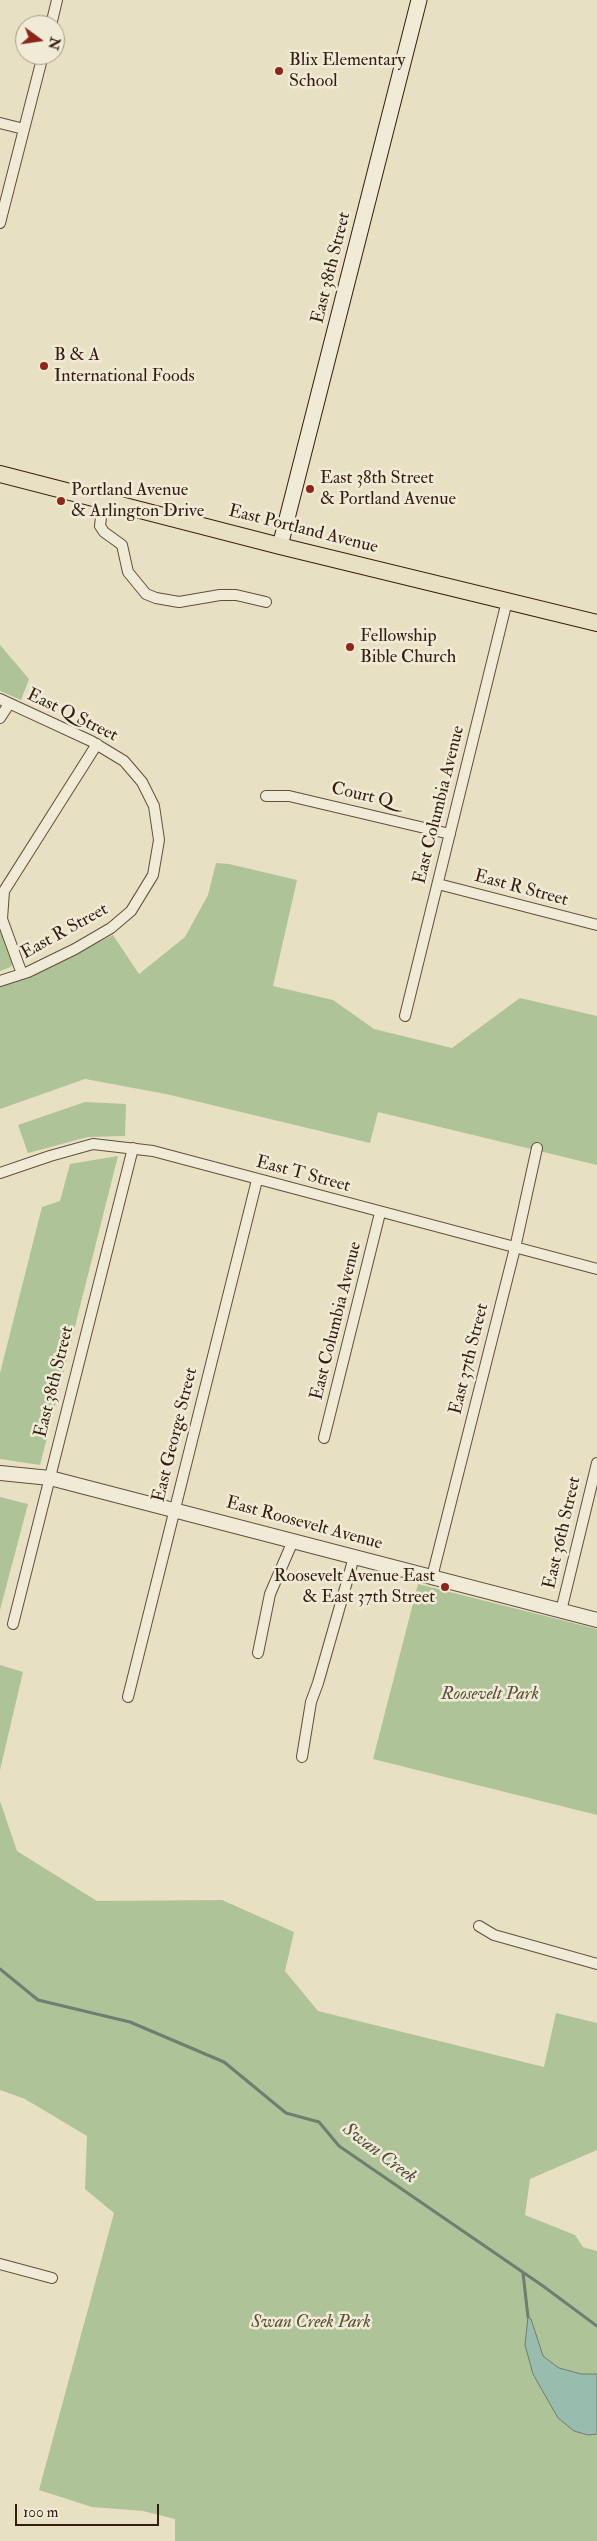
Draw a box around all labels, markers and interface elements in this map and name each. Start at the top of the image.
north arrow [15,15,65,65]
text: N [44,35,64,52]
place label: Blix Elementary School [289,50,405,92]
marker: Blix Elementary School [273,65,285,77]
street label: East 38th Street [308,210,356,326]
place label: B & A International Foods [54,345,195,388]
marker: B & A International Foods [38,360,50,372]
place label: East 38th Street & Portland Avenue [320,468,456,510]
place label: Portland Avenue & Arlington Drive [71,480,204,522]
marker: East 38th Street & Portland Avenue [304,483,316,495]
marker: Portland Avenue & Arlington Drive [55,495,67,507]
street label: East Portland Avenue [226,501,380,559]
place label: Fellowship Bible Church [360,626,456,669]
marker: Fellowship Bible Church [344,641,356,653]
street label: East Q Street [23,685,121,747]
street label: East Columbia Avenue [410,724,470,886]
street label: Court Q [329,778,395,814]
street label: East R Street [472,866,570,912]
street label: East R Street [18,899,112,965]
street label: East T Street [254,1152,352,1198]
street label: East Columbia Avenue [307,1240,367,1402]
street label: East 37th Street [446,1301,494,1417]
street label: East 38th Street [31,1324,79,1440]
street label: East George Street [149,1366,203,1504]
street label: East 36th Street [540,1475,586,1591]
street label: East Roosevelt Avenue [223,1493,385,1555]
place label: Roosevelt Avenue East & East 37th Street [274,1566,435,1608]
marker: Roosevelt Avenue East & East 37th Street [439,1581,451,1593]
park label: Roosevelt Park [441,1684,539,1706]
water label: Swan Creek [337,2119,421,2189]
park label: Swan Creek Park [251,2312,371,2334]
scale bar [18,2494,161,2526]
text: 100 m [23,2503,58,2522]

